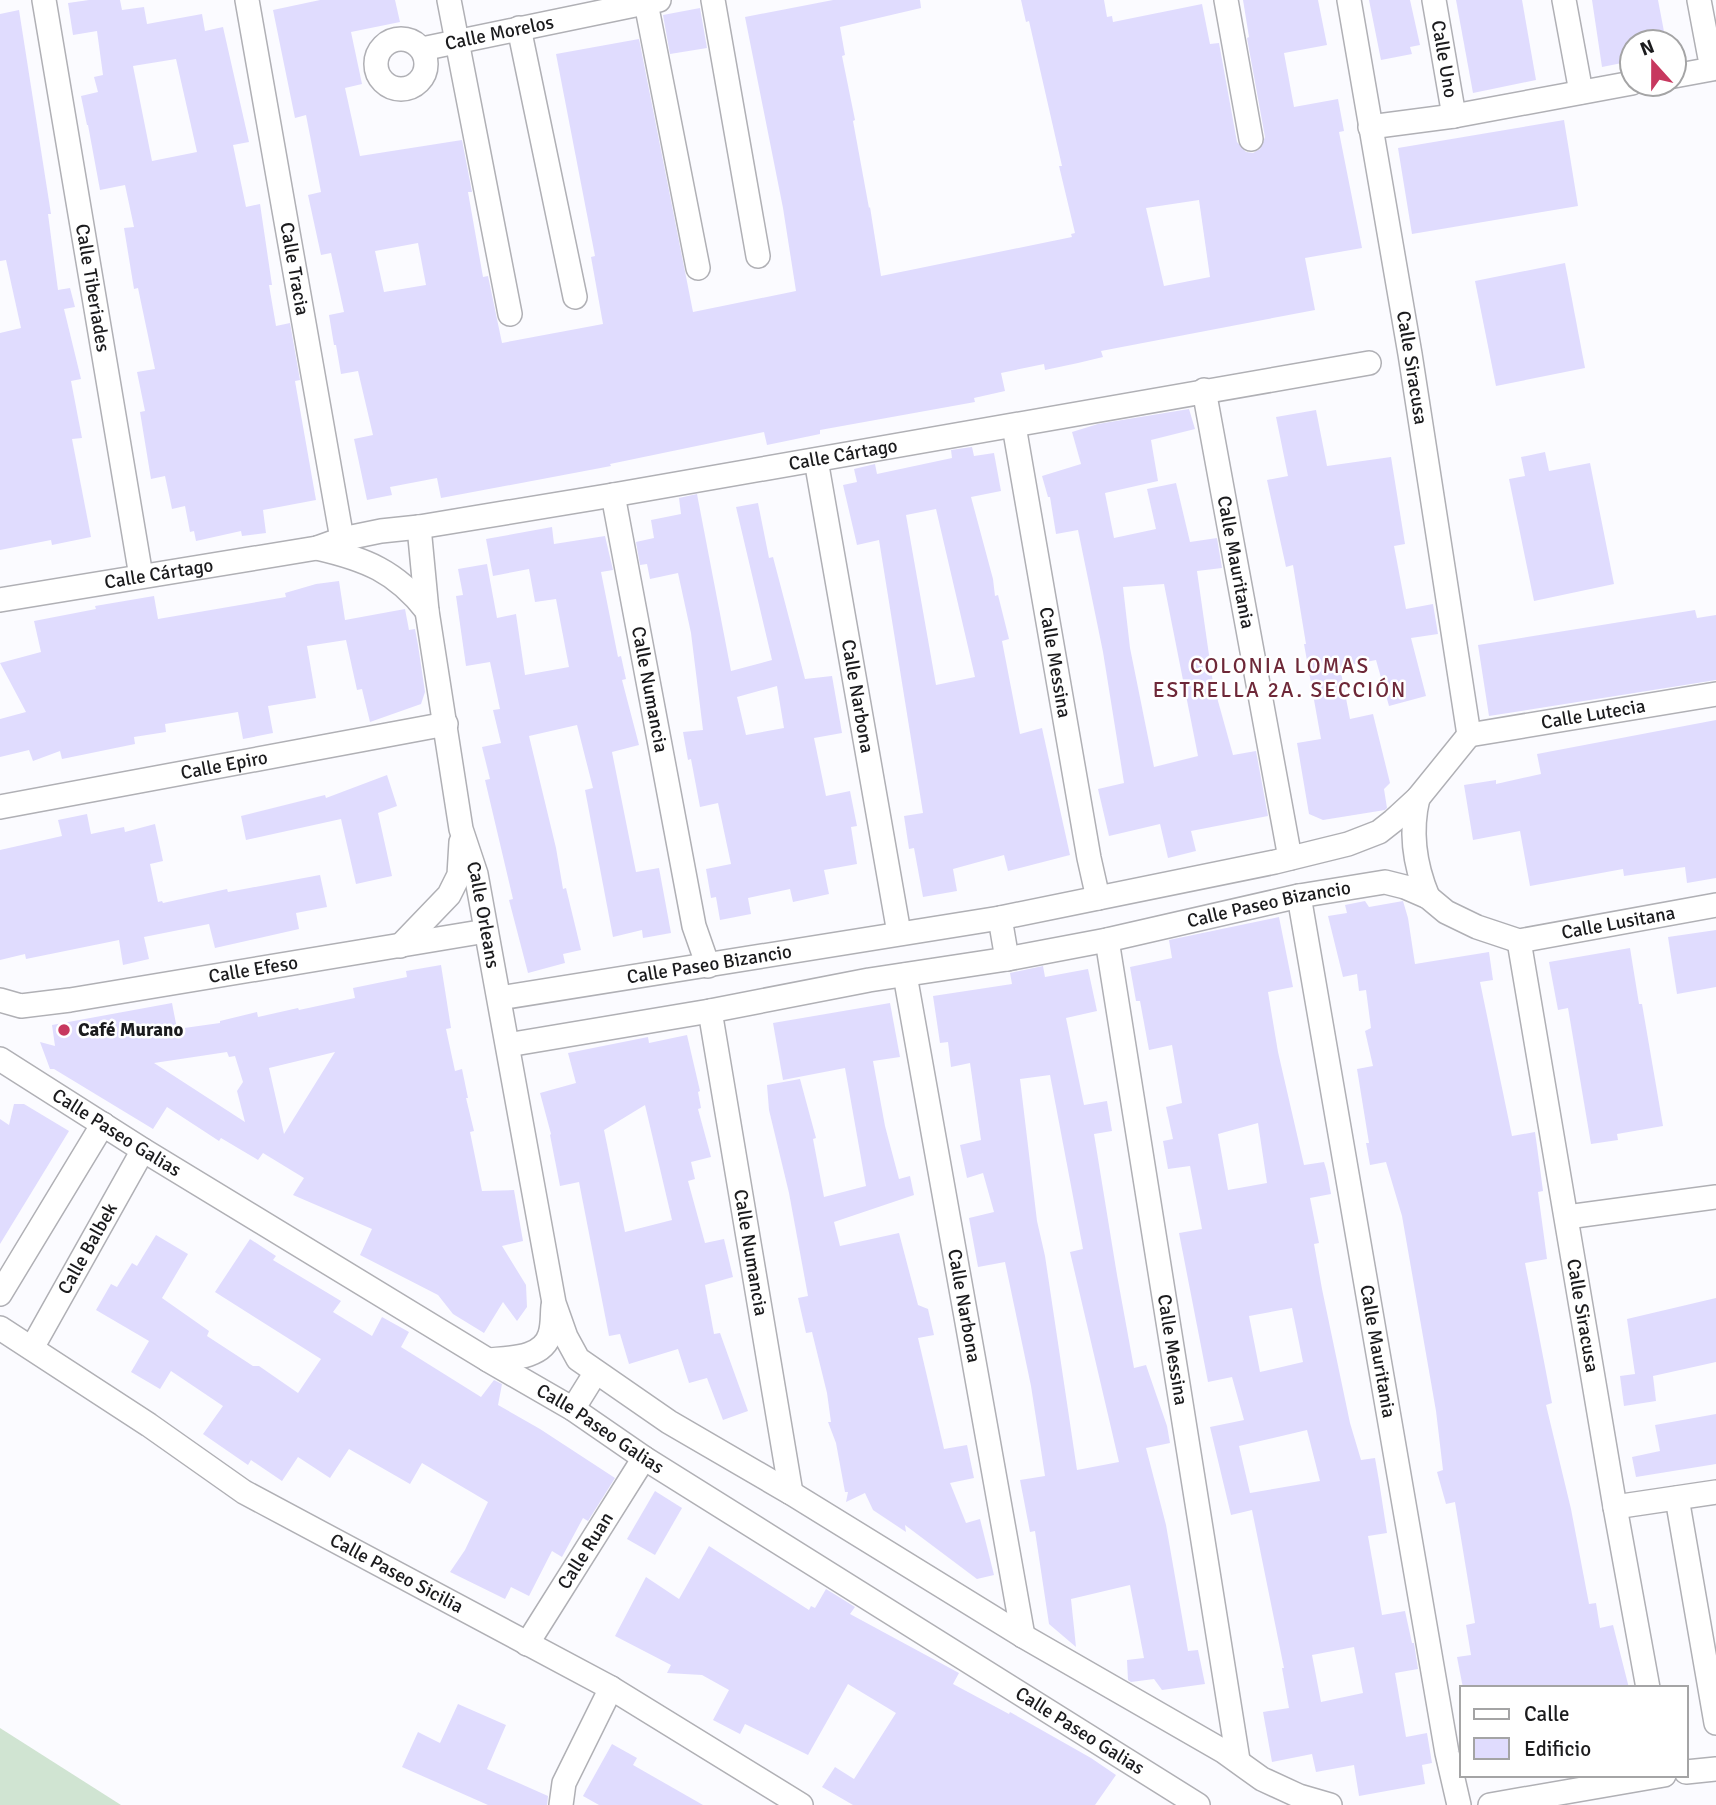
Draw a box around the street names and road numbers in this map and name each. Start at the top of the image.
street label: Calle Morelos [443,10,556,56]
street label: Calle Uno [1426,18,1463,100]
street label: Calle Tracia [274,220,314,317]
street label: Calle Tiberiades [70,222,115,354]
street label: Calle Siracusa [1391,309,1433,426]
street label: Calle Cártago [787,434,899,476]
street label: Calle Mauritania [1212,494,1260,631]
street label: Calle Cártago [103,553,215,595]
street label: Calle Messina [1034,605,1076,720]
street label: Calle Numancia [626,625,673,755]
street label: Calle Narbona [836,638,879,755]
street label: Calle Lutecia [1539,694,1647,735]
street label: Calle Epiro [179,745,270,785]
street label: Calle Orleans [461,858,505,970]
street label: Calle Paseo Bizancio [1185,876,1353,933]
street label: Calle Lusitana [1559,901,1677,945]
street label: Calle Paseo Bizancio [625,939,794,990]
street label: Calle Efeso [207,950,300,989]
street label: Calle Paseo Galias [48,1083,185,1182]
street label: Calle Numancia [728,1188,773,1318]
street label: Calle Balbek [53,1198,123,1299]
street label: Calle Narbona [942,1247,986,1364]
street label: Calle Siracusa [1561,1257,1604,1374]
street label: Calle Mauritania [1354,1283,1401,1420]
street label: Calle Messina [1152,1293,1193,1407]
street label: Calle Paseo Galias [532,1378,668,1479]
street label: Calle Ruan [552,1508,619,1594]
street label: Calle Paseo Sicilia [326,1528,467,1619]
street label: Calle Paseo Galias [1011,1682,1149,1780]

